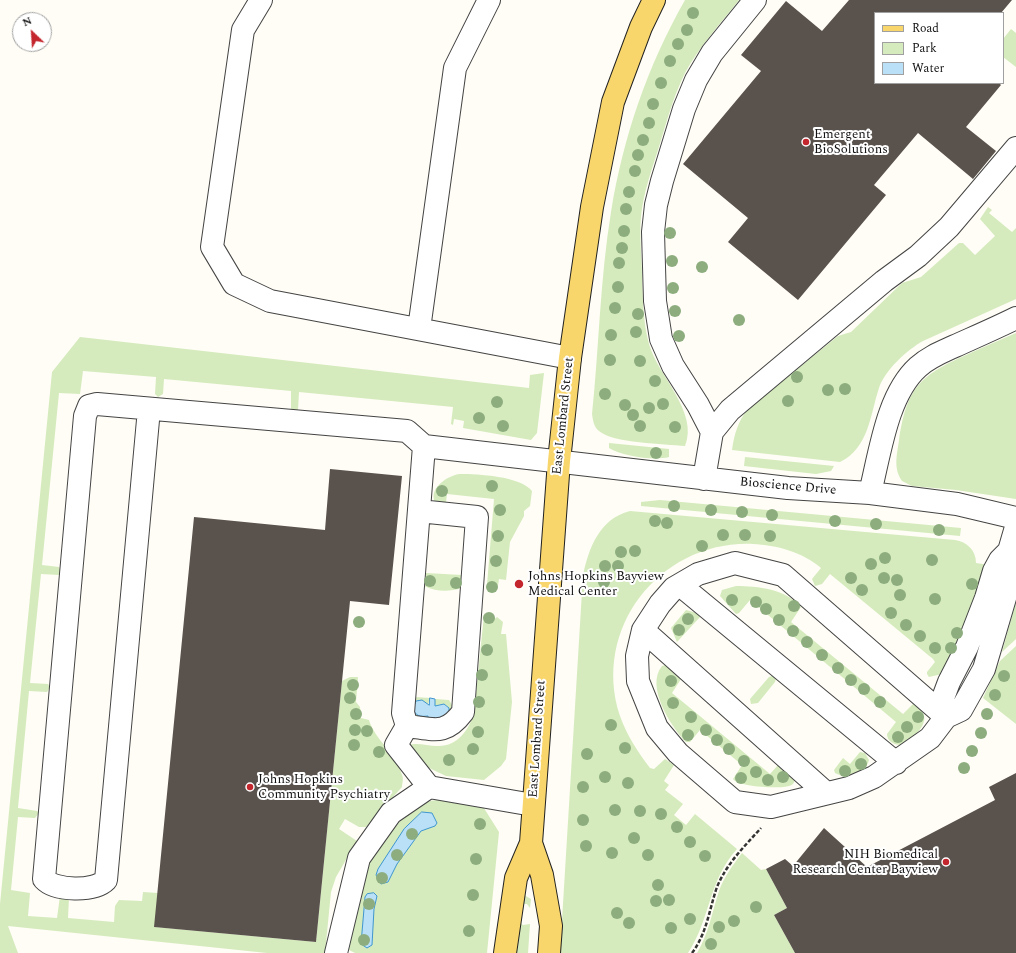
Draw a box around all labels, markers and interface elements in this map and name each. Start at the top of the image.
north arrow [12,12,52,52]
text: N [19,12,35,31]
legend [874,12,1004,84]
text: Road [912,19,939,38]
text: Park [912,39,937,58]
text: Water [912,59,944,78]
place label: Emergent BioSolutions [814,127,888,158]
marker: Emergent BioSolutions [801,137,811,147]
street label: East Lombard Street [550,357,578,475]
street label: Bioscience Drive [739,475,837,499]
place label: Johns Hopkins Bayview Medical Center [528,569,664,600]
marker: Johns Hopkins Bayview Medical Center [513,578,525,590]
street label: East Lombard Street [526,680,550,798]
place label: Johns Hopkins Community Psychiatry [258,772,390,803]
marker: Johns Hopkins Community Psychiatry [245,782,255,792]
place label: NIH Biomedical Research Center Bayview [793,847,938,878]
marker: NIH Biomedical Research Center Bayview [941,857,951,867]

